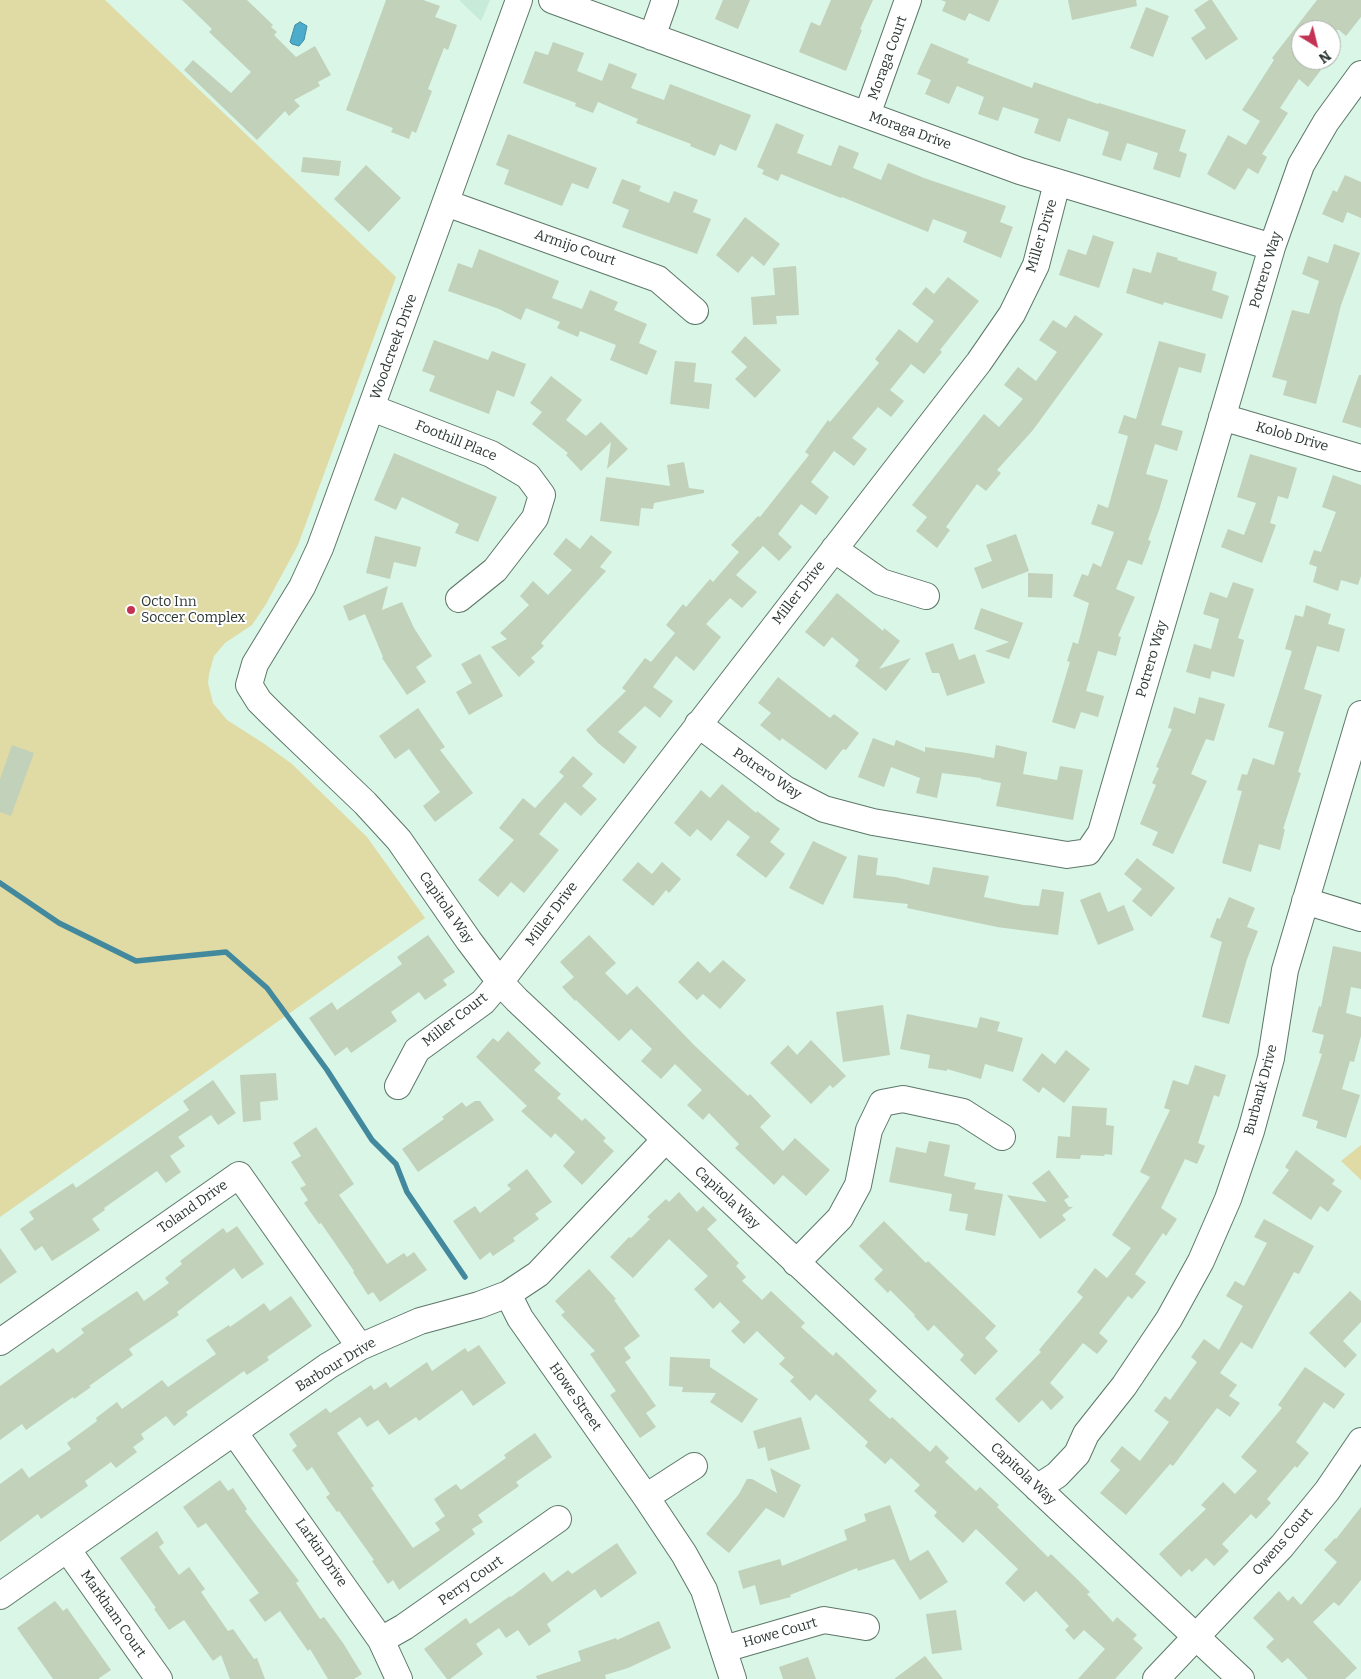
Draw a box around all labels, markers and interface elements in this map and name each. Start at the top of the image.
street label: Moraga Court [865,14,911,102]
north arrow [1291,20,1341,70]
text: N [1315,47,1334,67]
street label: Moraga Drive [867,108,953,154]
street label: Miller Drive [1023,197,1061,275]
street label: Armijo Court [532,226,618,270]
street label: Potrero Way [1246,230,1286,310]
street label: Woodcreek Drive [367,292,421,402]
street label: Foothill Place [413,417,499,465]
street label: Kolob Drive [1254,419,1330,455]
street label: Miller Drive [769,558,829,628]
place label: Octo Inn Soccer Complex [141,594,245,626]
marker: Octo Inn Soccer Complex [125,604,137,616]
street label: Potrero Way [1133,619,1171,699]
street label: Potrero Way [729,745,805,803]
street label: Capitola Way [415,869,477,947]
street label: Miller Drive [522,879,582,949]
street label: Miller Court [419,989,491,1051]
street label: Burbank Drive [1241,1043,1281,1137]
street label: Capitola Way [691,1163,763,1233]
street label: Toland Drive [155,1177,231,1237]
street label: Barbour Drive [293,1334,379,1396]
street label: Howe Street [545,1360,605,1434]
street label: Capitola Way [987,1439,1059,1509]
street label: Owens Court [1249,1505,1317,1579]
street label: Larkin Drive [291,1516,351,1590]
street label: Perry Court [435,1553,507,1609]
street label: Markham Court [77,1567,149,1661]
street label: Howe Court [741,1614,819,1652]

